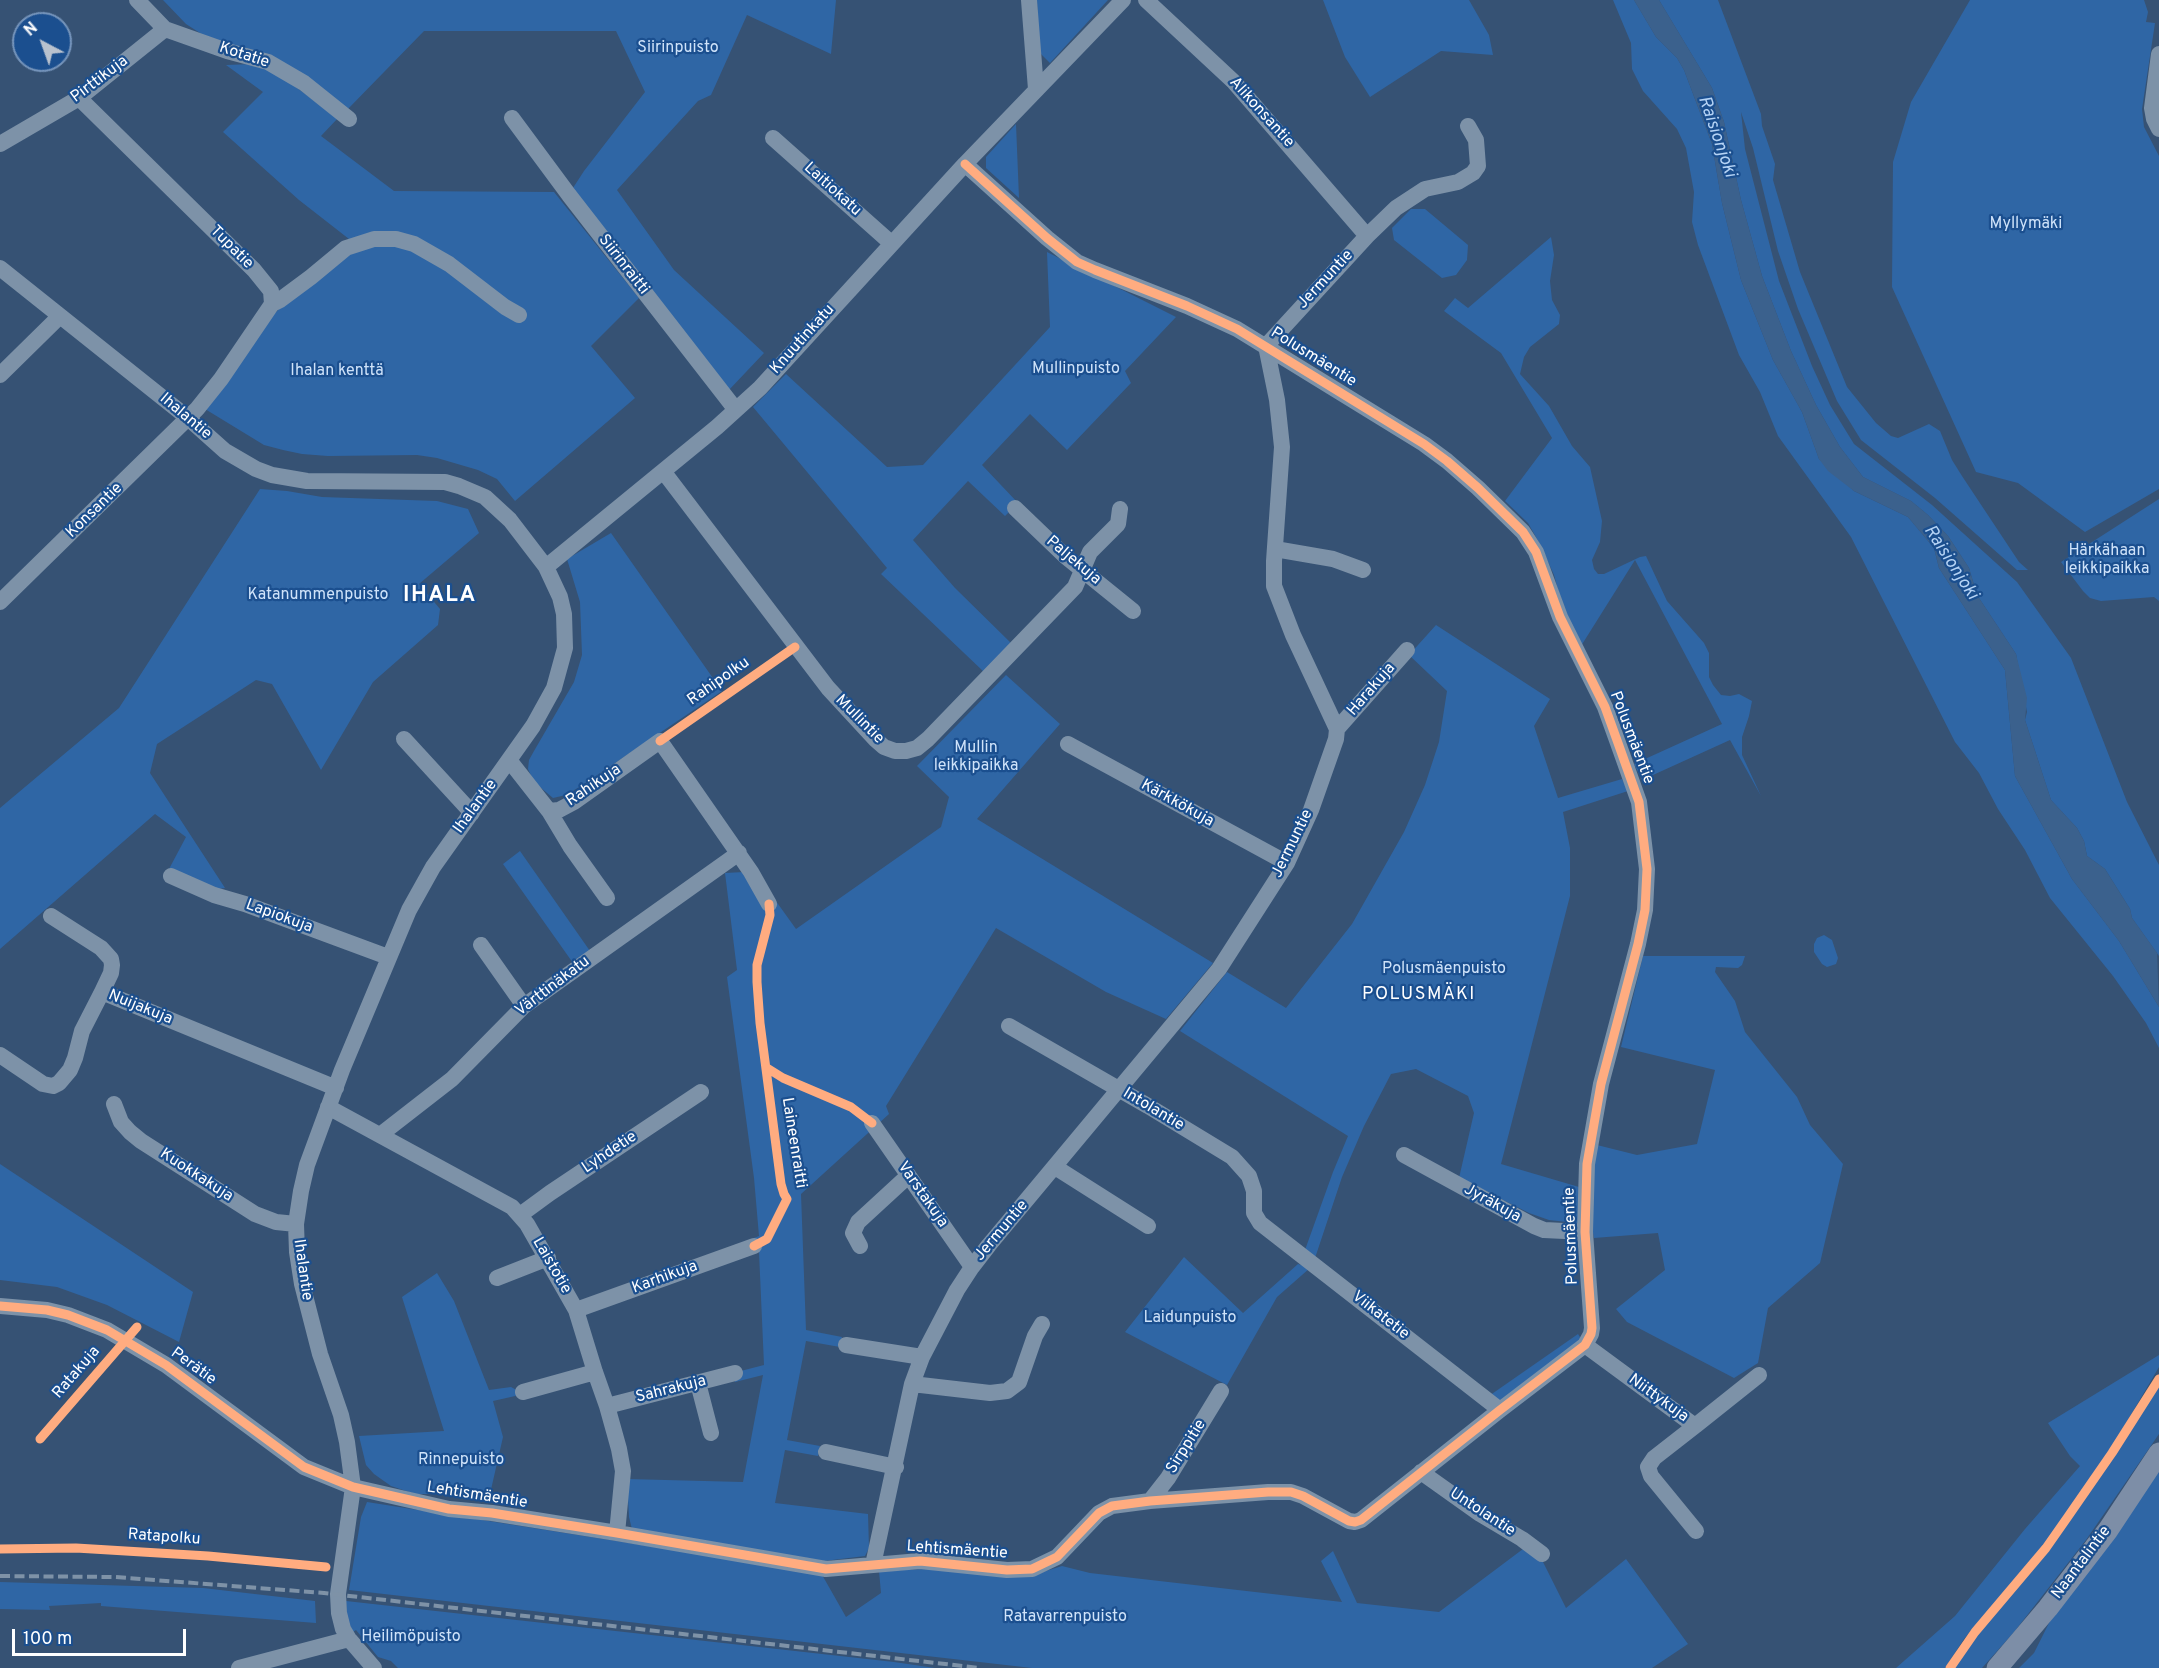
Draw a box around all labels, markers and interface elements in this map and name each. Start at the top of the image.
north arrow [12,12,72,72]
text: N [21,19,42,41]
street label: Kotatie [217,39,271,73]
park label: Siirinpuisto [637,39,719,59]
street label: Pirttikuja [68,52,132,108]
street label: Alikonsantie [1224,74,1298,152]
water label: Raisionjoki [1692,93,1740,181]
street label: Laitiokatu [799,159,865,221]
park label: Myllymäki [1990,215,2062,235]
street label: Tupatie [205,222,257,274]
street label: Siirinraitti [594,231,652,299]
street label: Jermuntie [1294,247,1358,313]
street label: Knuutinkatu [767,301,839,379]
street label: Polusmäentie [1267,324,1359,392]
park label: Mullinpuisto [1032,360,1120,380]
park label: Ihalan kenttä [290,362,384,382]
street label: Ihalantie [155,390,215,444]
street label: Konsantie [63,479,127,543]
water label: Raisionjoki [1918,522,1982,604]
street label: Paljekuja [1042,532,1104,590]
park label: Härkähaan leikkipaikka [2065,542,2149,580]
district label: IHALA [403,584,477,610]
park label: Katanummenpuisto [248,586,388,606]
street label: Rahipolku [684,654,754,710]
street label: Harakuja [1344,660,1400,720]
street label: Polusmäentie [1605,689,1657,787]
street label: Mullintie [830,691,888,749]
park label: Mullin leikkipaikka [934,739,1018,777]
street label: Rahikuja [563,761,625,811]
street label: Ihalantie [450,776,502,838]
street label: Kärkkökuja [1137,776,1217,832]
street label: Jermuntie [1268,807,1318,881]
street label: Lapiokuja [243,896,315,938]
street label: Värttinäkatu [512,953,594,1021]
park label: Polusmäenpuisto [1382,960,1506,980]
district label: POLUSMÄKI [1362,984,1476,1006]
street label: Nuijakuja [105,986,175,1030]
street label: Intolantie [1119,1084,1187,1136]
street label: Laineenraitti [776,1096,810,1190]
street label: Lyhdetie [579,1128,641,1178]
street label: Kuokkakuja [156,1145,236,1207]
street label: Varstakuja [892,1158,952,1232]
street label: Jyräkuja [1460,1181,1524,1227]
street label: Polusmäentie [1561,1187,1583,1285]
street label: Jermuntie [971,1197,1033,1265]
street label: Laistotie [527,1234,575,1298]
street label: Ihalantie [288,1238,316,1302]
street label: Karhikuja [630,1257,700,1299]
street label: Viikatetie [1347,1288,1413,1344]
park label: Laidunpuisto [1143,1309,1237,1329]
street label: Ratakuja [49,1343,105,1403]
street label: Perätie [166,1344,220,1390]
street label: Niittykuja [1624,1371,1692,1427]
street label: Sahrakuja [634,1372,708,1408]
street label: Sirppitie [1163,1416,1211,1478]
park label: Rinnepuisto [418,1451,504,1471]
street label: Lehtismäentie [425,1479,529,1513]
street label: Untolantie [1445,1485,1519,1541]
street label: Naantalintie [2048,1523,2116,1603]
street label: Ratapolku [127,1526,201,1550]
street label: Lehtismäentie [906,1538,1008,1564]
park label: Ratavarrenpuisto [1003,1608,1127,1628]
scale bar [15,1617,189,1655]
text: 100 m [23,1628,72,1651]
park label: Heilimöpuisto [361,1628,461,1648]

